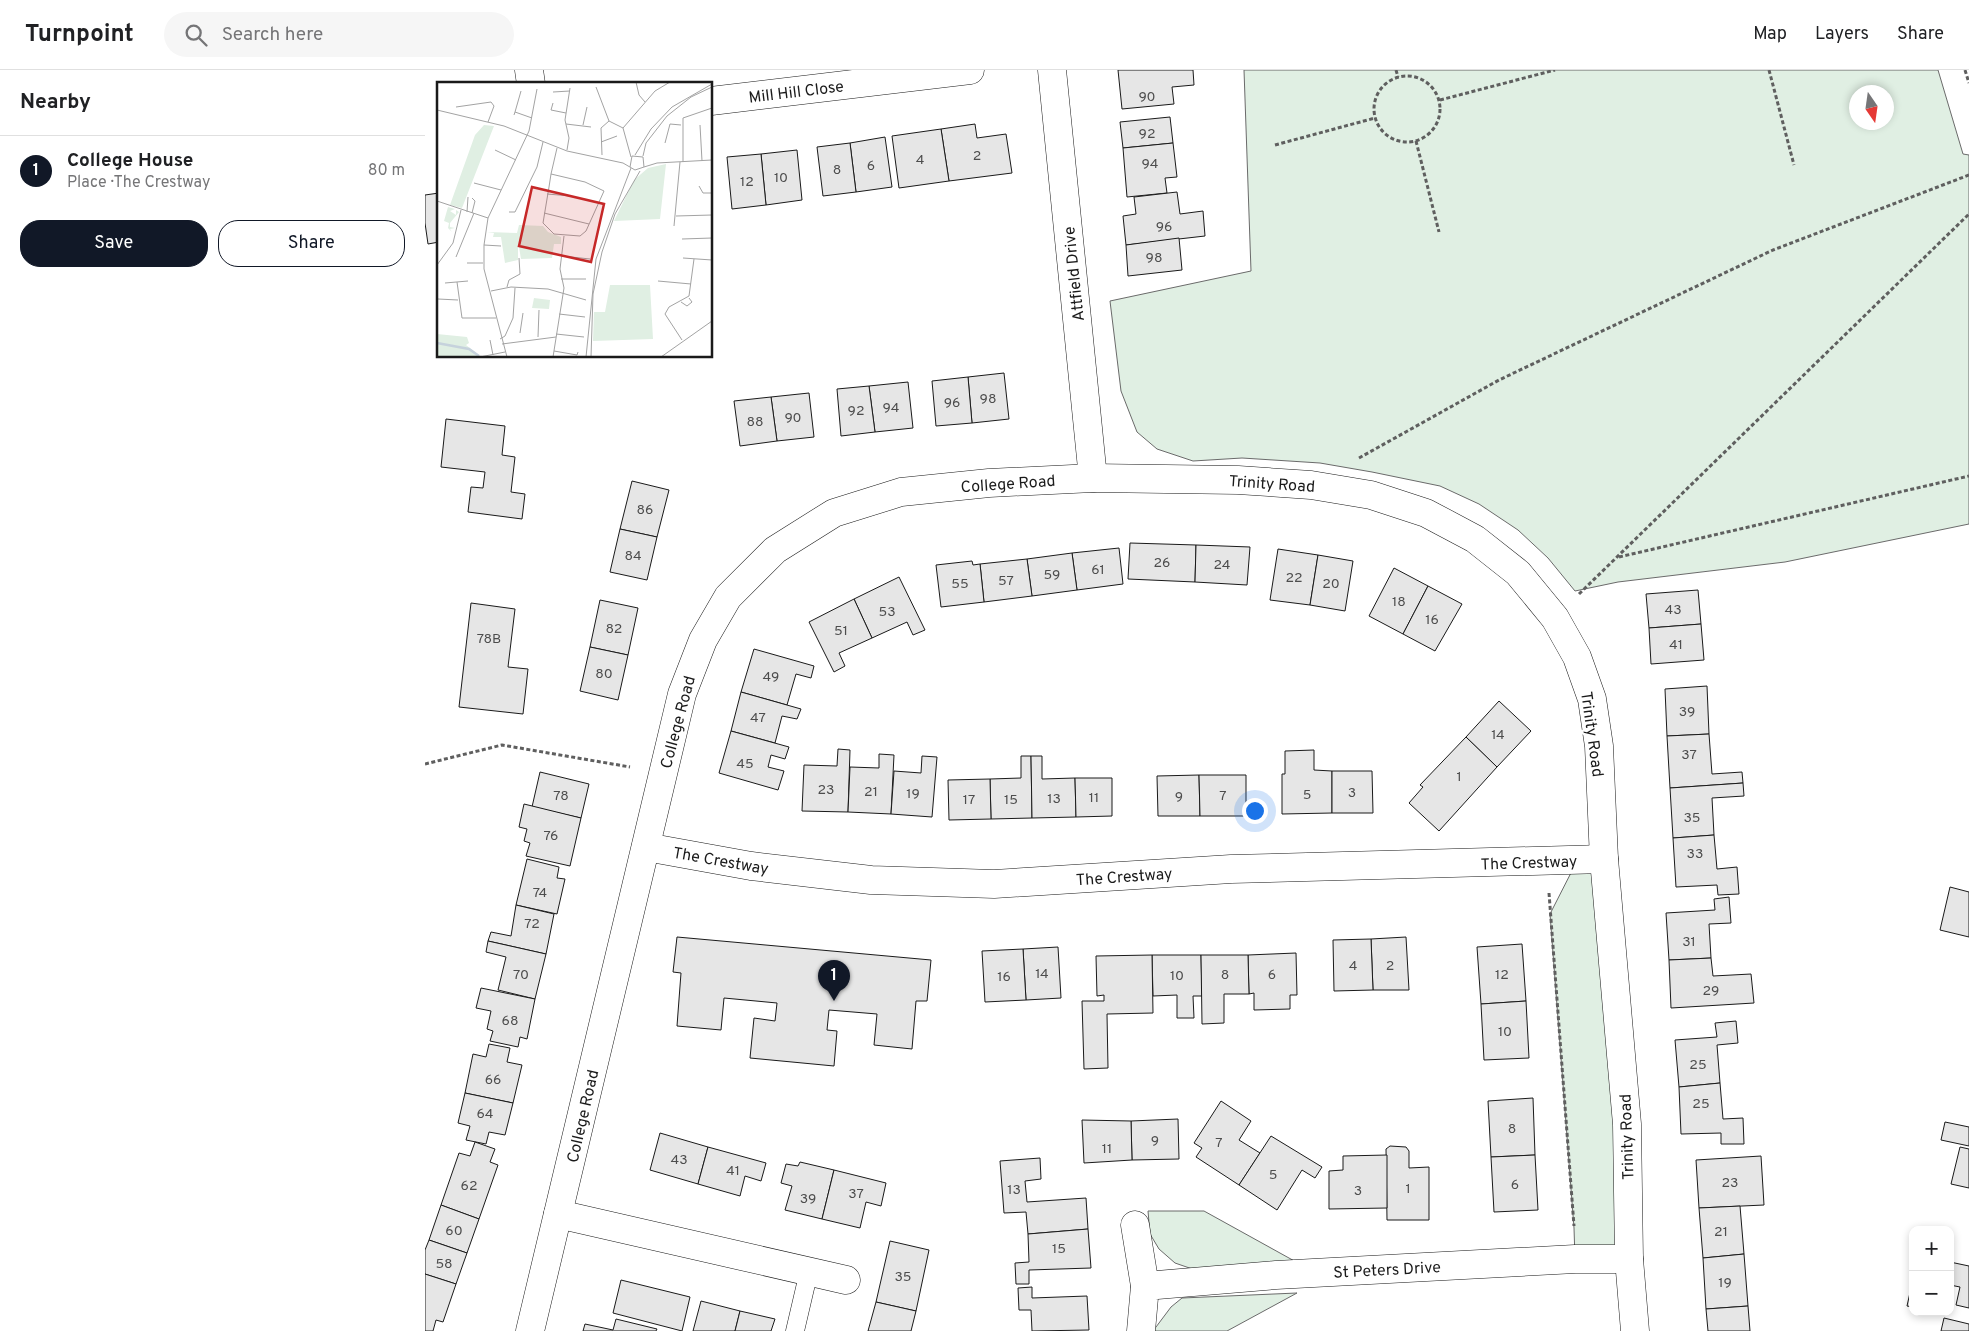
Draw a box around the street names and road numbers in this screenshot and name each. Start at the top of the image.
street label: Mill Hill Close [748,77,845,109]
street label: Attfield Drive [1060,225,1090,322]
street label: College Road [960,472,1056,498]
street label: Trinity Road [1228,472,1316,498]
street label: College Road [657,674,701,771]
street label: Trinity Road [1575,690,1607,778]
street label: The Crestway [671,844,770,880]
street label: The Crestway [1480,852,1578,876]
street label: The Crestway [1075,865,1173,891]
street label: College Road [564,1068,604,1165]
street label: Trinity Road [1617,1093,1639,1180]
street label: St Peters Drive [1333,1258,1441,1284]

